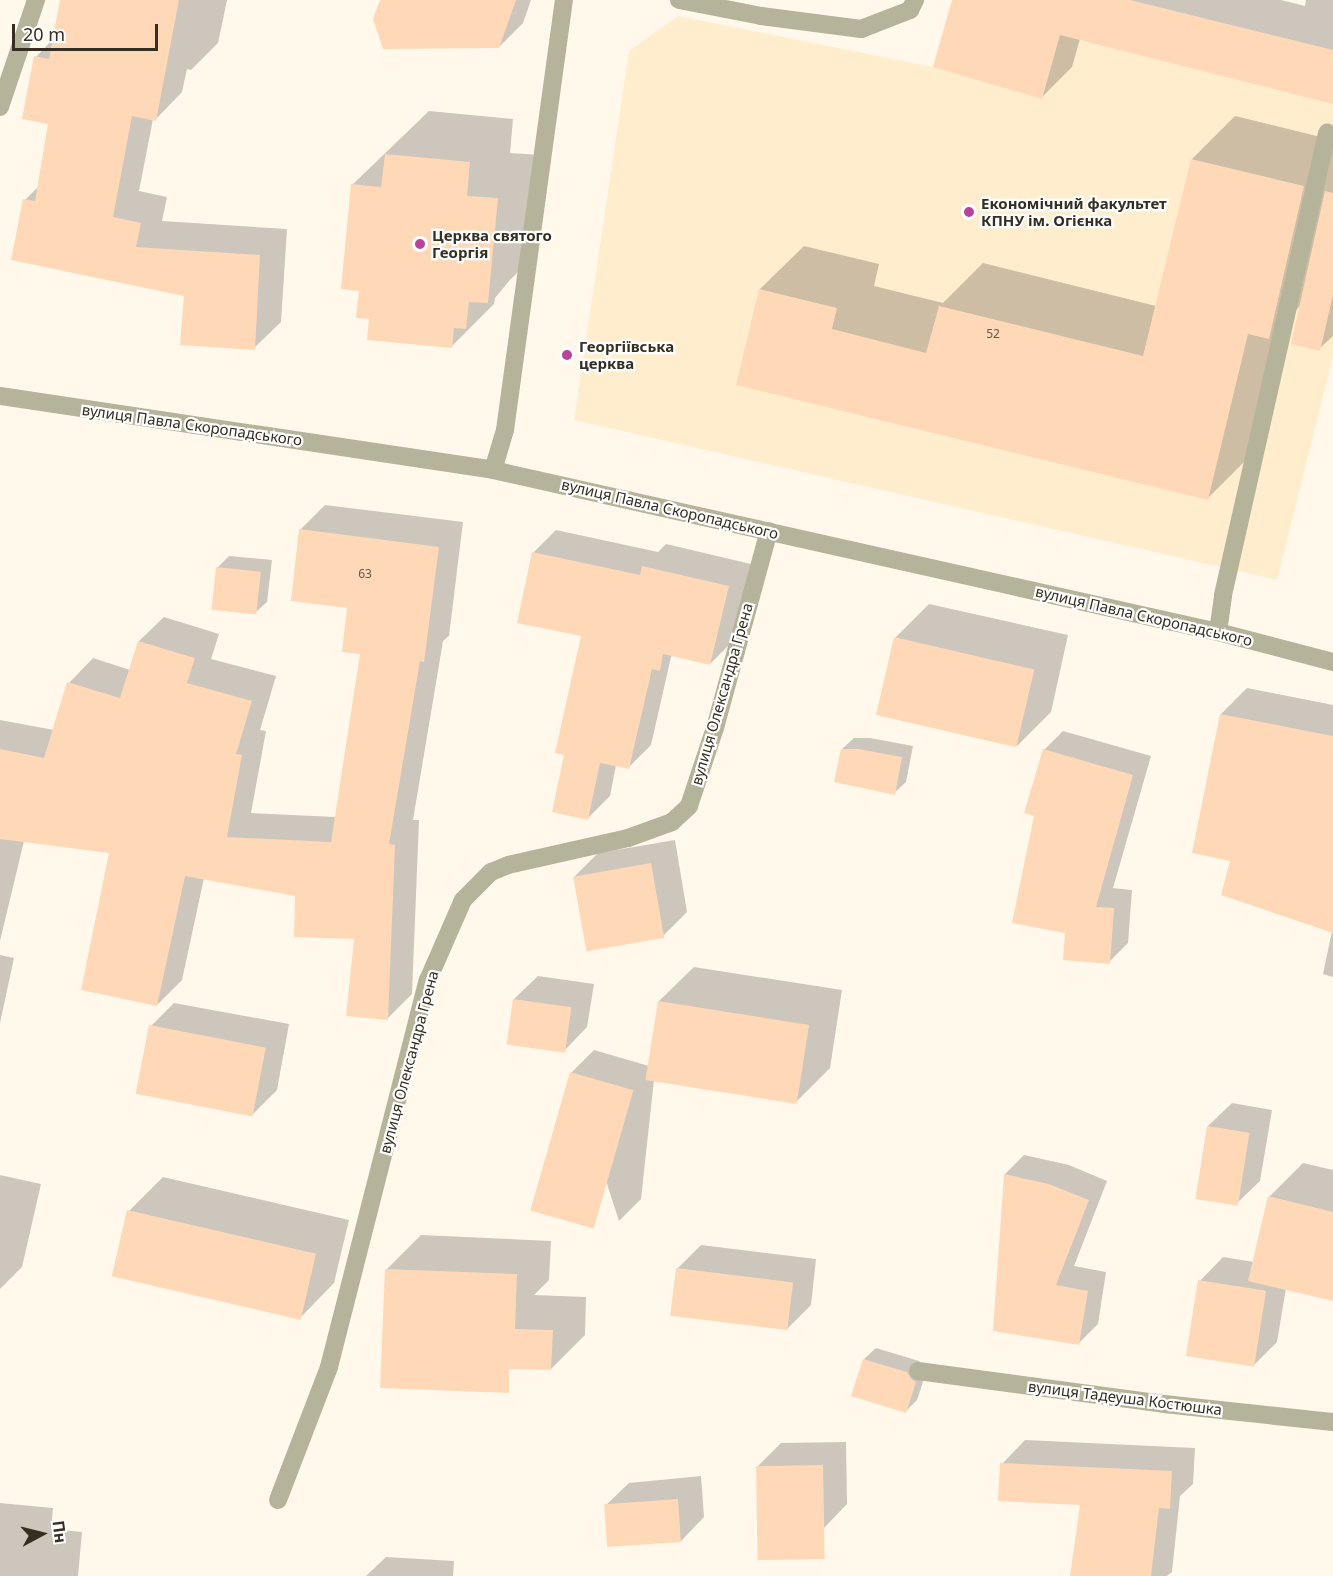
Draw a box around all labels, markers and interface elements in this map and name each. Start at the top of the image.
scale bar [15,12,160,50]
text: 20 m [23,22,65,46]
place label: Економічний факультет КПНУ ім. Огієнка [981,194,1167,229]
marker: Економічний факультет КПНУ ім. Огієнка [962,205,976,219]
place label: Церква святого Георгія [432,226,552,261]
marker: Церква святого Георгія [413,237,427,251]
house number: 52 [986,327,1000,341]
place label: Георгіївська церква [579,337,674,372]
marker: Георгіївська церква [560,348,574,362]
street label: вулиця Павла Скоропадського [81,401,303,449]
street label: вулиця Павла Скоропадського [560,475,780,543]
house number: 63 [358,567,372,581]
street label: вулиця Павла Скоропадського [1034,582,1254,650]
street label: вулиця Олександра Грена [687,601,757,787]
street label: вулиця Олександра Грена [376,969,442,1155]
street label: вулиця Тадеуша Костюшка [1027,1377,1223,1419]
north arrow [12,1504,72,1564]
text: Пн [48,1519,72,1544]

